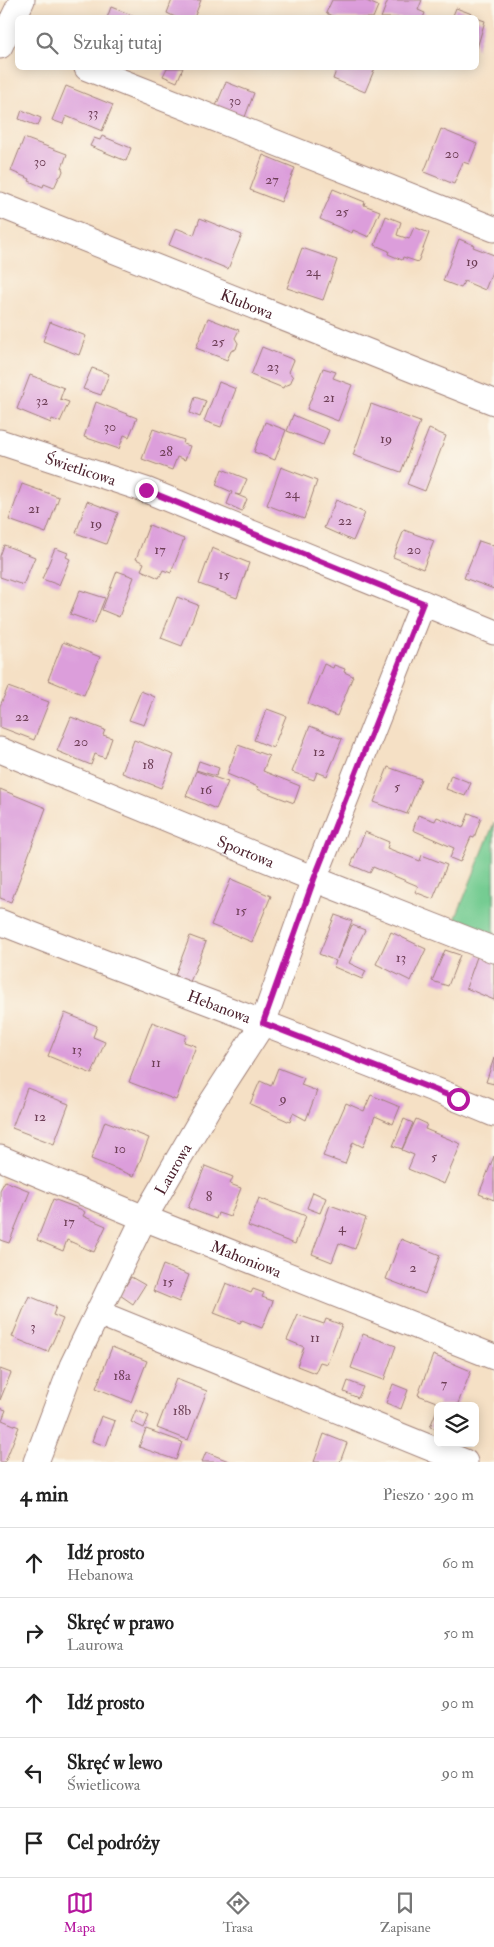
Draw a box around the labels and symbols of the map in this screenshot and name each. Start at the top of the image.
house number: 30 [229,92,241,109]
house number: 33 [88,104,98,121]
house number: 20 [445,145,459,162]
house number: 30 [34,153,46,170]
house number: 27 [265,171,279,188]
house number: 25 [335,203,349,220]
house number: 19 [466,253,478,270]
house number: 24 [306,263,322,280]
street label: Klubowa [217,285,277,324]
house number: 25 [211,333,225,350]
house number: 23 [267,358,279,375]
house number: 21 [323,389,335,406]
house number: 32 [36,392,48,409]
house number: 30 [104,418,116,435]
house number: 19 [380,430,392,447]
house number: 28 [159,443,173,460]
street label: Świetlicowa [42,449,119,491]
route end [135,479,158,502]
house number: 24 [285,485,301,502]
house number: 21 [28,500,40,517]
house number: 22 [338,512,352,529]
house number: 19 [90,515,102,532]
house number: 17 [154,541,166,558]
house number: 20 [407,541,421,558]
house number: 15 [218,566,230,583]
house number: 22 [15,708,29,725]
house number: 20 [74,733,88,750]
house number: 12 [313,743,325,760]
house number: 18 [142,756,154,773]
house number: 5 [394,778,401,795]
house number: 16 [200,781,213,798]
street label: Sportowa [214,831,278,873]
house number: 15 [235,902,247,919]
house number: 13 [396,949,406,966]
street label: Hebanowa [184,986,254,1028]
house number: 13 [72,1041,82,1058]
house number: 11 [151,1054,161,1071]
route start [447,1088,470,1111]
house number: 9 [278,1090,287,1107]
house number: 12 [34,1108,46,1125]
house number: 10 [114,1140,126,1157]
street label: Laurowa [151,1140,197,1199]
house number: 5 [431,1148,438,1165]
house number: 8 [206,1188,213,1205]
house number: 17 [63,1213,75,1230]
house number: 4 [338,1219,347,1236]
street label: Mahoniowa [208,1236,285,1283]
house number: 2 [409,1259,417,1276]
house number: 15 [162,1273,174,1290]
house number: 3 [30,1318,36,1335]
house number: 11 [310,1329,320,1346]
house number: 18a [113,1367,131,1384]
house number: 7 [441,1375,448,1392]
house number: 18b [173,1402,191,1419]

